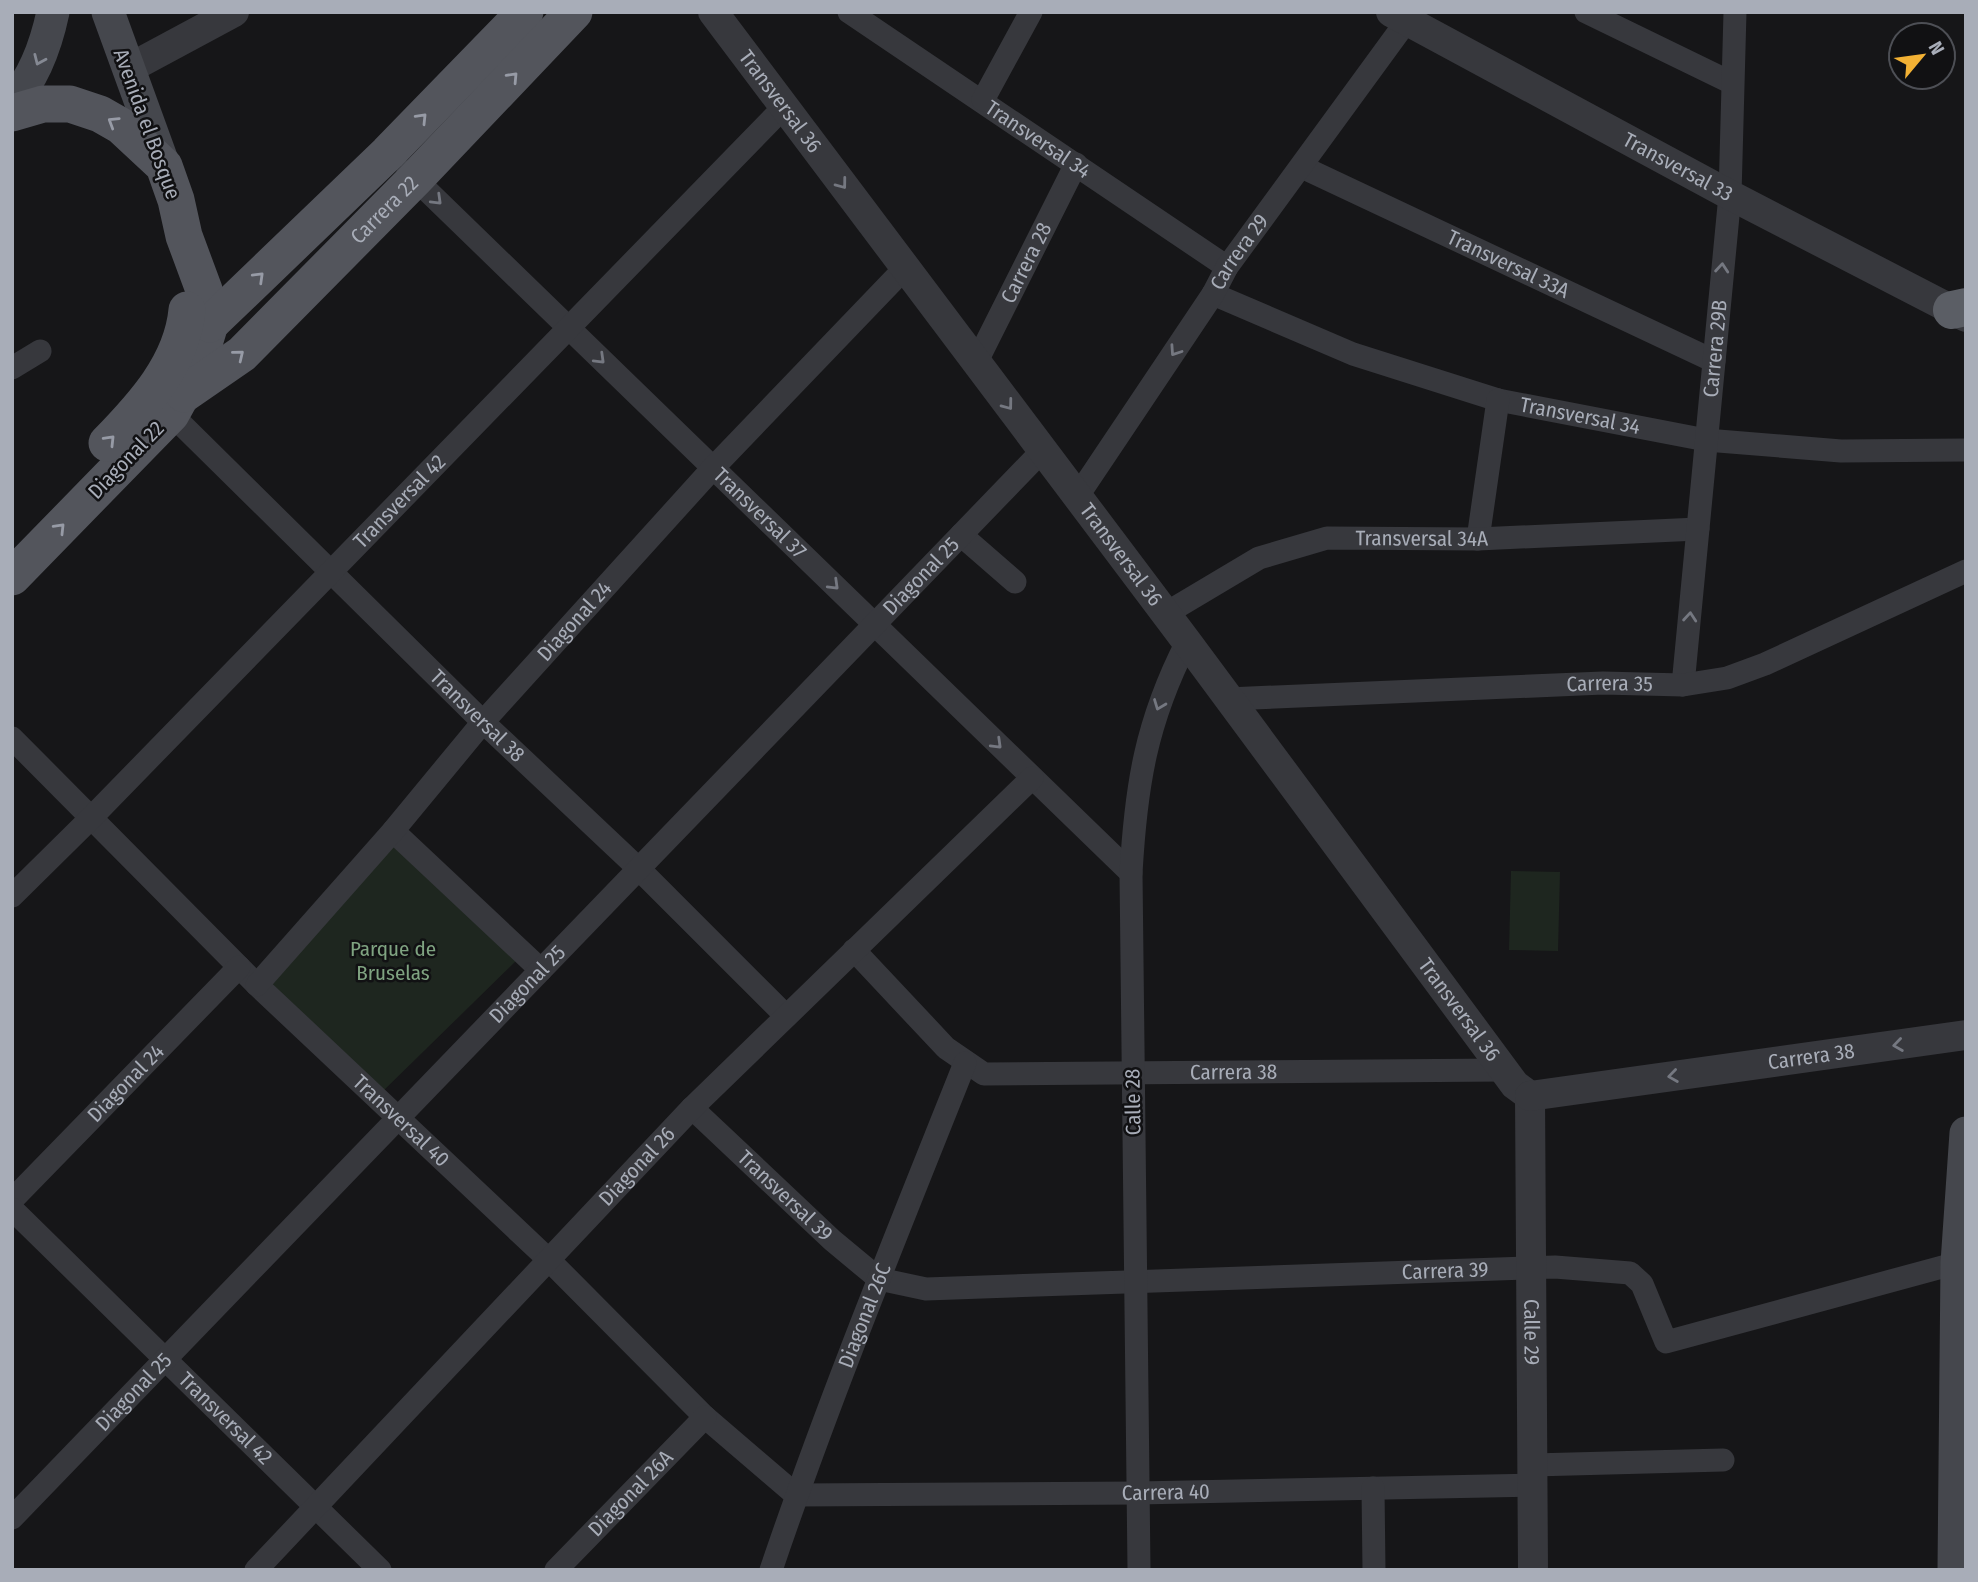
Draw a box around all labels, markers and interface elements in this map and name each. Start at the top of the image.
north arrow [1887,21,1957,91]
text: N [1924,37,1949,59]
street label: Avenida el Bosque [108,45,186,203]
street label: Transversal 36 [733,45,827,158]
one-way arrow [33,53,47,65]
one-way arrow [505,72,517,85]
street label: Transversal 34 [980,95,1096,184]
one-way arrow [413,113,426,126]
one-way arrow [107,117,120,130]
street label: Transversal 33 [1618,127,1737,207]
street label: Carrera 22 [345,170,424,250]
one-way arrow [834,177,846,189]
one-way arrow [429,192,442,205]
street label: Carrera 29 [1204,209,1274,294]
street label: Carrera 28 [995,218,1057,308]
street label: Transversal 33A [1443,224,1574,304]
one-way arrow [1714,262,1729,273]
one-way arrow [251,272,264,285]
street label: Carrera 29B [1698,299,1733,399]
one-way arrow [1171,343,1183,356]
one-way arrow [592,350,605,363]
one-way arrow [231,351,244,363]
street label: Transversal 34 [1518,392,1642,440]
one-way arrow [1000,398,1012,410]
street label: Diagonal 22 [83,416,169,504]
one-way arrow [102,435,115,448]
street label: Transversal 42 [348,449,451,554]
street label: Transversal 37 [708,462,812,564]
street label: Transversal 36 [1074,498,1168,611]
one-way arrow [51,524,64,537]
street label: Transversal 34A [1355,525,1489,552]
street label: Diagonal 25 [877,532,965,621]
street label: Diagonal 24 [532,576,617,666]
one-way arrow [826,577,839,590]
one-way arrow [1682,611,1697,623]
street label: Transversal 38 [424,664,530,767]
street label: Carrera 35 [1566,670,1653,698]
one-way arrow [1153,698,1167,710]
one-way arrow [989,735,1002,748]
park label: Parque de Bruselas [350,936,436,986]
street label: Diagonal 25 [484,940,571,1029]
street label: Transversal 36 [1413,953,1506,1066]
one-way arrow [1892,1037,1904,1052]
street label: Carrera 38 [1766,1038,1856,1076]
street label: Diagonal 24 [82,1039,170,1128]
street label: Carrera 38 [1190,1059,1277,1085]
street label: Calle 28 [1119,1068,1147,1136]
one-way arrow [1667,1068,1679,1083]
street label: Transversal 40 [348,1069,455,1172]
street label: Diagonal 26 [593,1121,681,1211]
street label: Transversal 39 [732,1145,838,1247]
street label: Carrera 39 [1401,1256,1489,1285]
street label: Diagonal 26C [833,1259,897,1372]
street label: Calle 29 [1518,1299,1545,1365]
street label: Diagonal 25 [90,1348,177,1437]
street label: Transversal 42 [173,1367,278,1470]
street label: Diagonal 26A [583,1445,679,1542]
street label: Carrera 40 [1122,1479,1210,1506]

